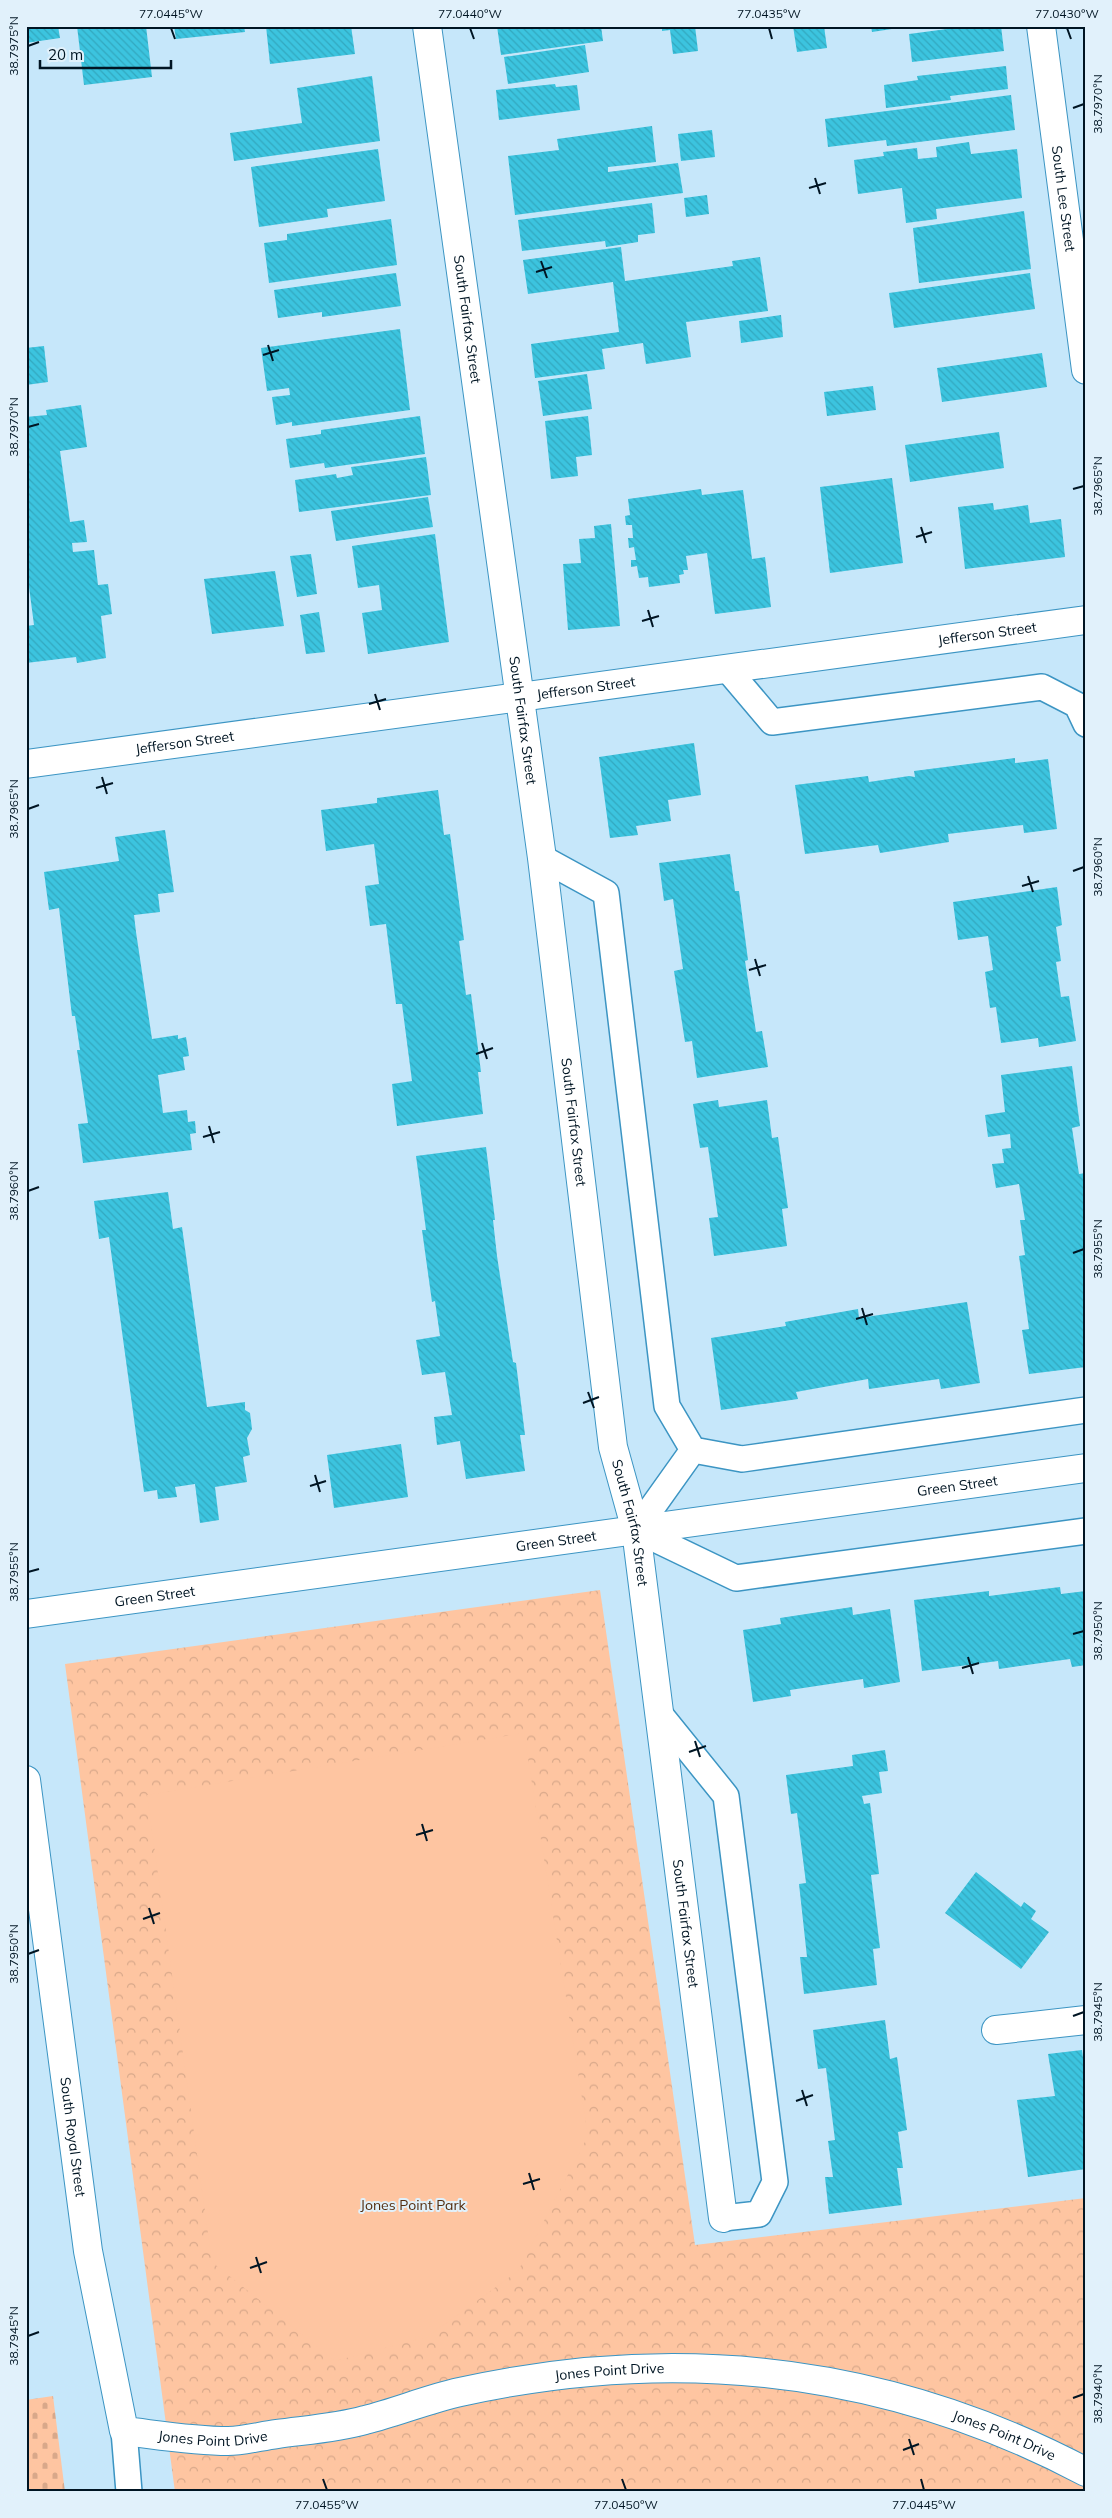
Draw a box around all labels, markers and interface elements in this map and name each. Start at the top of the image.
text: 77.0445°W [139,6,203,21]
text: 77.0440°W [438,6,502,21]
text: 77.0435°W [737,6,801,21]
text: 77.0430°W [1035,6,1099,21]
text: 38.7975°N [6,16,21,76]
scale bar [40,38,171,70]
text: 20 m [48,45,83,64]
text: 38.7970°N [1090,74,1105,134]
street label: South Lee Street [1048,144,1079,253]
street label: South Fairfax Street [450,254,485,385]
text: 38.7970°N [6,397,21,457]
text: 38.7965°N [1090,456,1105,516]
street label: Jefferson Street [937,618,1038,649]
street label: South Fairfax Street [505,655,541,786]
street label: Jefferson Street [535,672,636,704]
street label: Jefferson Street [134,727,235,758]
text: 38.7965°N [6,779,21,839]
text: 38.7960°N [1090,837,1105,897]
street label: South Fairfax Street [557,1057,591,1188]
text: 38.7960°N [6,1161,21,1221]
text: 38.7955°N [1090,1219,1105,1279]
street label: South Fairfax Street [608,1457,652,1587]
street label: Green Street [916,1471,999,1500]
street label: Green Street [515,1527,598,1555]
text: 38.7955°N [6,1542,21,1602]
street label: Green Street [113,1582,196,1611]
text: 38.7950°N [1090,1601,1105,1661]
street label: South Fairfax Street [669,1858,703,1989]
text: 38.7950°N [6,1924,21,1984]
text: 38.7945°N [1090,1982,1105,2042]
street label: South Royal Street [56,2076,90,2198]
park label: Jones Point Park [360,2196,466,2214]
text: 38.7945°N [6,2306,21,2366]
street label: Jones Point Drive [554,2359,664,2385]
text: 38.7940°N [1090,2364,1105,2424]
street label: Jones Point Drive [950,2406,1059,2464]
street label: Jones Point Drive [157,2426,269,2450]
text: 77.0455°W [295,2497,359,2512]
text: 77.0450°W [594,2497,658,2512]
text: 77.0445°W [892,2497,956,2512]

